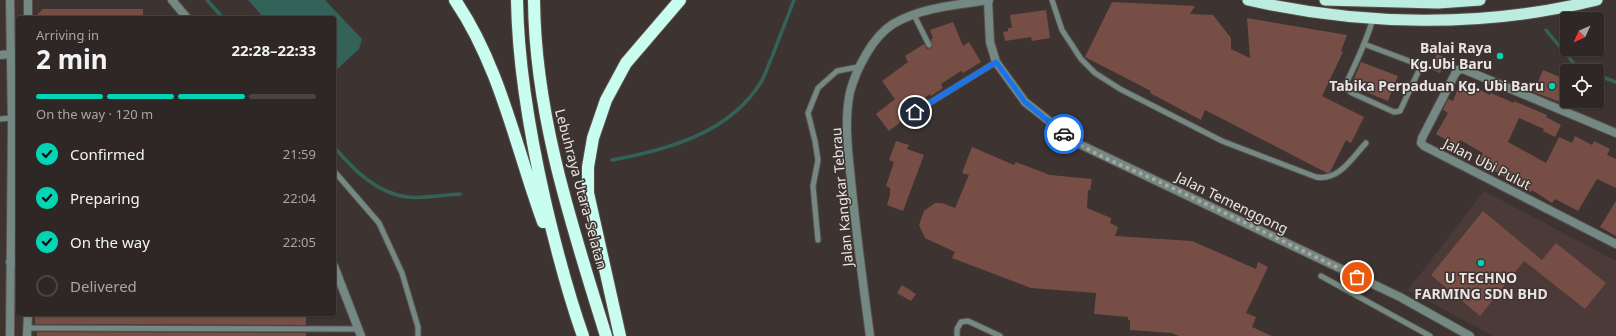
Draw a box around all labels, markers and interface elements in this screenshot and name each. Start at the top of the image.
north arrow [1560,12,1604,56]
map controls [1560,12,1604,108]
text: Arriving in [36,26,99,44]
place label: Balai Raya Kg.Ubi Baru [1410,38,1492,73]
text: 22:28–22:33 [231,40,316,60]
text: 2 min [36,41,108,77]
marker: Balai Raya Kg.Ubi Baru [1495,51,1505,61]
button: locate [1560,64,1604,108]
place label: Tabika Perpaduan Kg. Ubi Baru [1329,76,1544,95]
marker: Tabika Perpaduan Kg. Ubi Baru [1547,81,1557,91]
pin [898,95,932,129]
icon: home [904,101,926,123]
text: On the way · 120 m [36,105,153,123]
street label: Lebuhraya Utara–Selatan [551,107,612,271]
courier [1044,114,1084,154]
icon: car [1053,123,1075,145]
street label: Jalan Kangkar Tebrau [826,127,857,269]
street label: Jalan Ubi Pulut [1438,132,1534,194]
icon: check [36,143,58,165]
text: Confirmed [70,144,145,164]
text: 21:59 [283,145,316,163]
street label: Jalan Temenggong [1171,166,1292,238]
icon: check [36,187,58,209]
text: Preparing [70,188,140,208]
text: 22:04 [283,189,316,207]
icon: check [36,231,58,253]
text: On the way [70,232,150,252]
text: 22:05 [283,233,316,251]
marker: U TECHNO FARMING SDN BHD [1476,258,1486,268]
pin [1340,260,1374,294]
icon: bag [1346,266,1368,288]
place label: U TECHNO FARMING SDN BHD [1414,268,1548,303]
text: Delivered [70,276,137,296]

